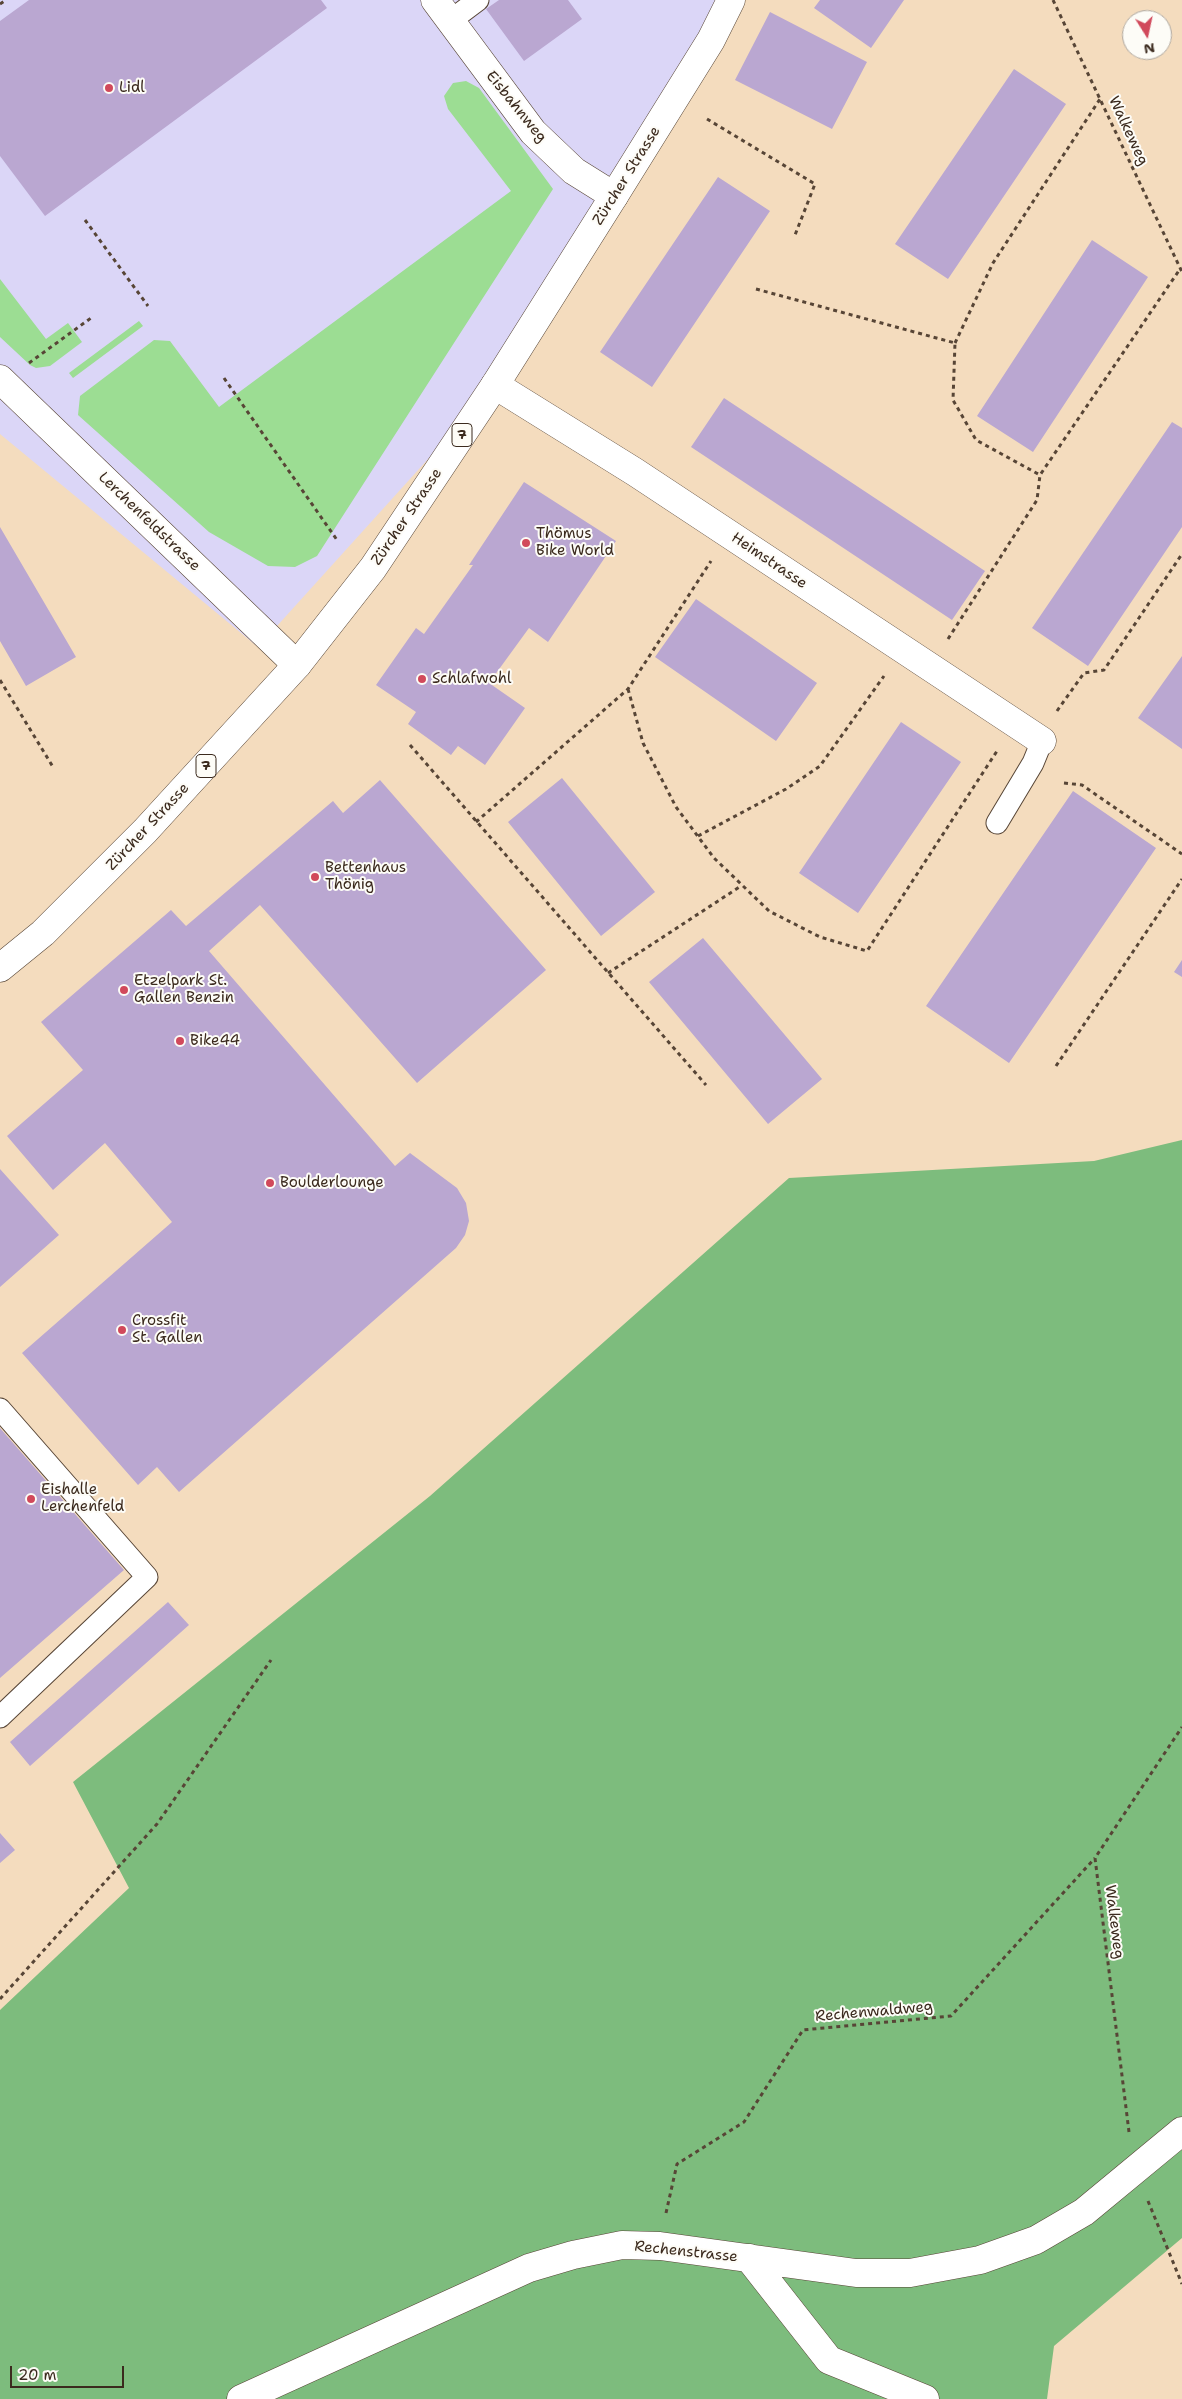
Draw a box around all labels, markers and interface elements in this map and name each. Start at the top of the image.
north arrow [1122,10,1172,60]
text: N [1142,39,1156,59]
street label: Eisbahnweg [482,68,550,146]
place label: Lidl [119,79,145,97]
marker: Lidl [103,82,115,94]
street label: Walkeweg [1104,93,1152,169]
street label: Zürcher Strasse [589,123,665,229]
road number: 7 [452,424,472,446]
street label: Zürcher Strasse [368,465,446,569]
street label: Lerchenfeldstrasse [94,469,204,575]
place label: Thömus Bike World [536,525,614,560]
street label: Heimstrasse [728,529,810,593]
marker: Thömus Bike World [520,537,532,549]
place label: Schlafwohl [432,670,512,688]
marker: Schlafwohl [416,673,428,685]
road number: 7 [196,754,216,778]
street label: Zürcher Strasse [103,779,193,875]
place label: Bettenhaus Thönig [325,859,406,894]
marker: Bettenhaus Thönig [309,871,321,883]
place label: Etzelpark St. Gallen Benzin [134,972,234,1007]
marker: Etzelpark St. Gallen Benzin [118,984,130,996]
place label: Bike44 [190,1032,240,1050]
marker: Bike44 [174,1035,186,1047]
place label: Boulderlounge [280,1174,384,1192]
marker: Boulderlounge [264,1177,276,1189]
place label: Crossfit St. Gallen [132,1312,202,1347]
marker: Crossfit St. Gallen [116,1324,128,1336]
place label: Eishalle Lerchenfeld [41,1481,124,1516]
marker: Eishalle Lerchenfeld [25,1493,37,1505]
street label: Walkeweg [1101,1884,1127,1960]
street label: Rechenwaldweg [814,1998,934,2026]
street label: Rechenstrasse [633,2238,739,2266]
scale bar [12,2356,126,2388]
text: 20 m [18,2365,57,2385]

